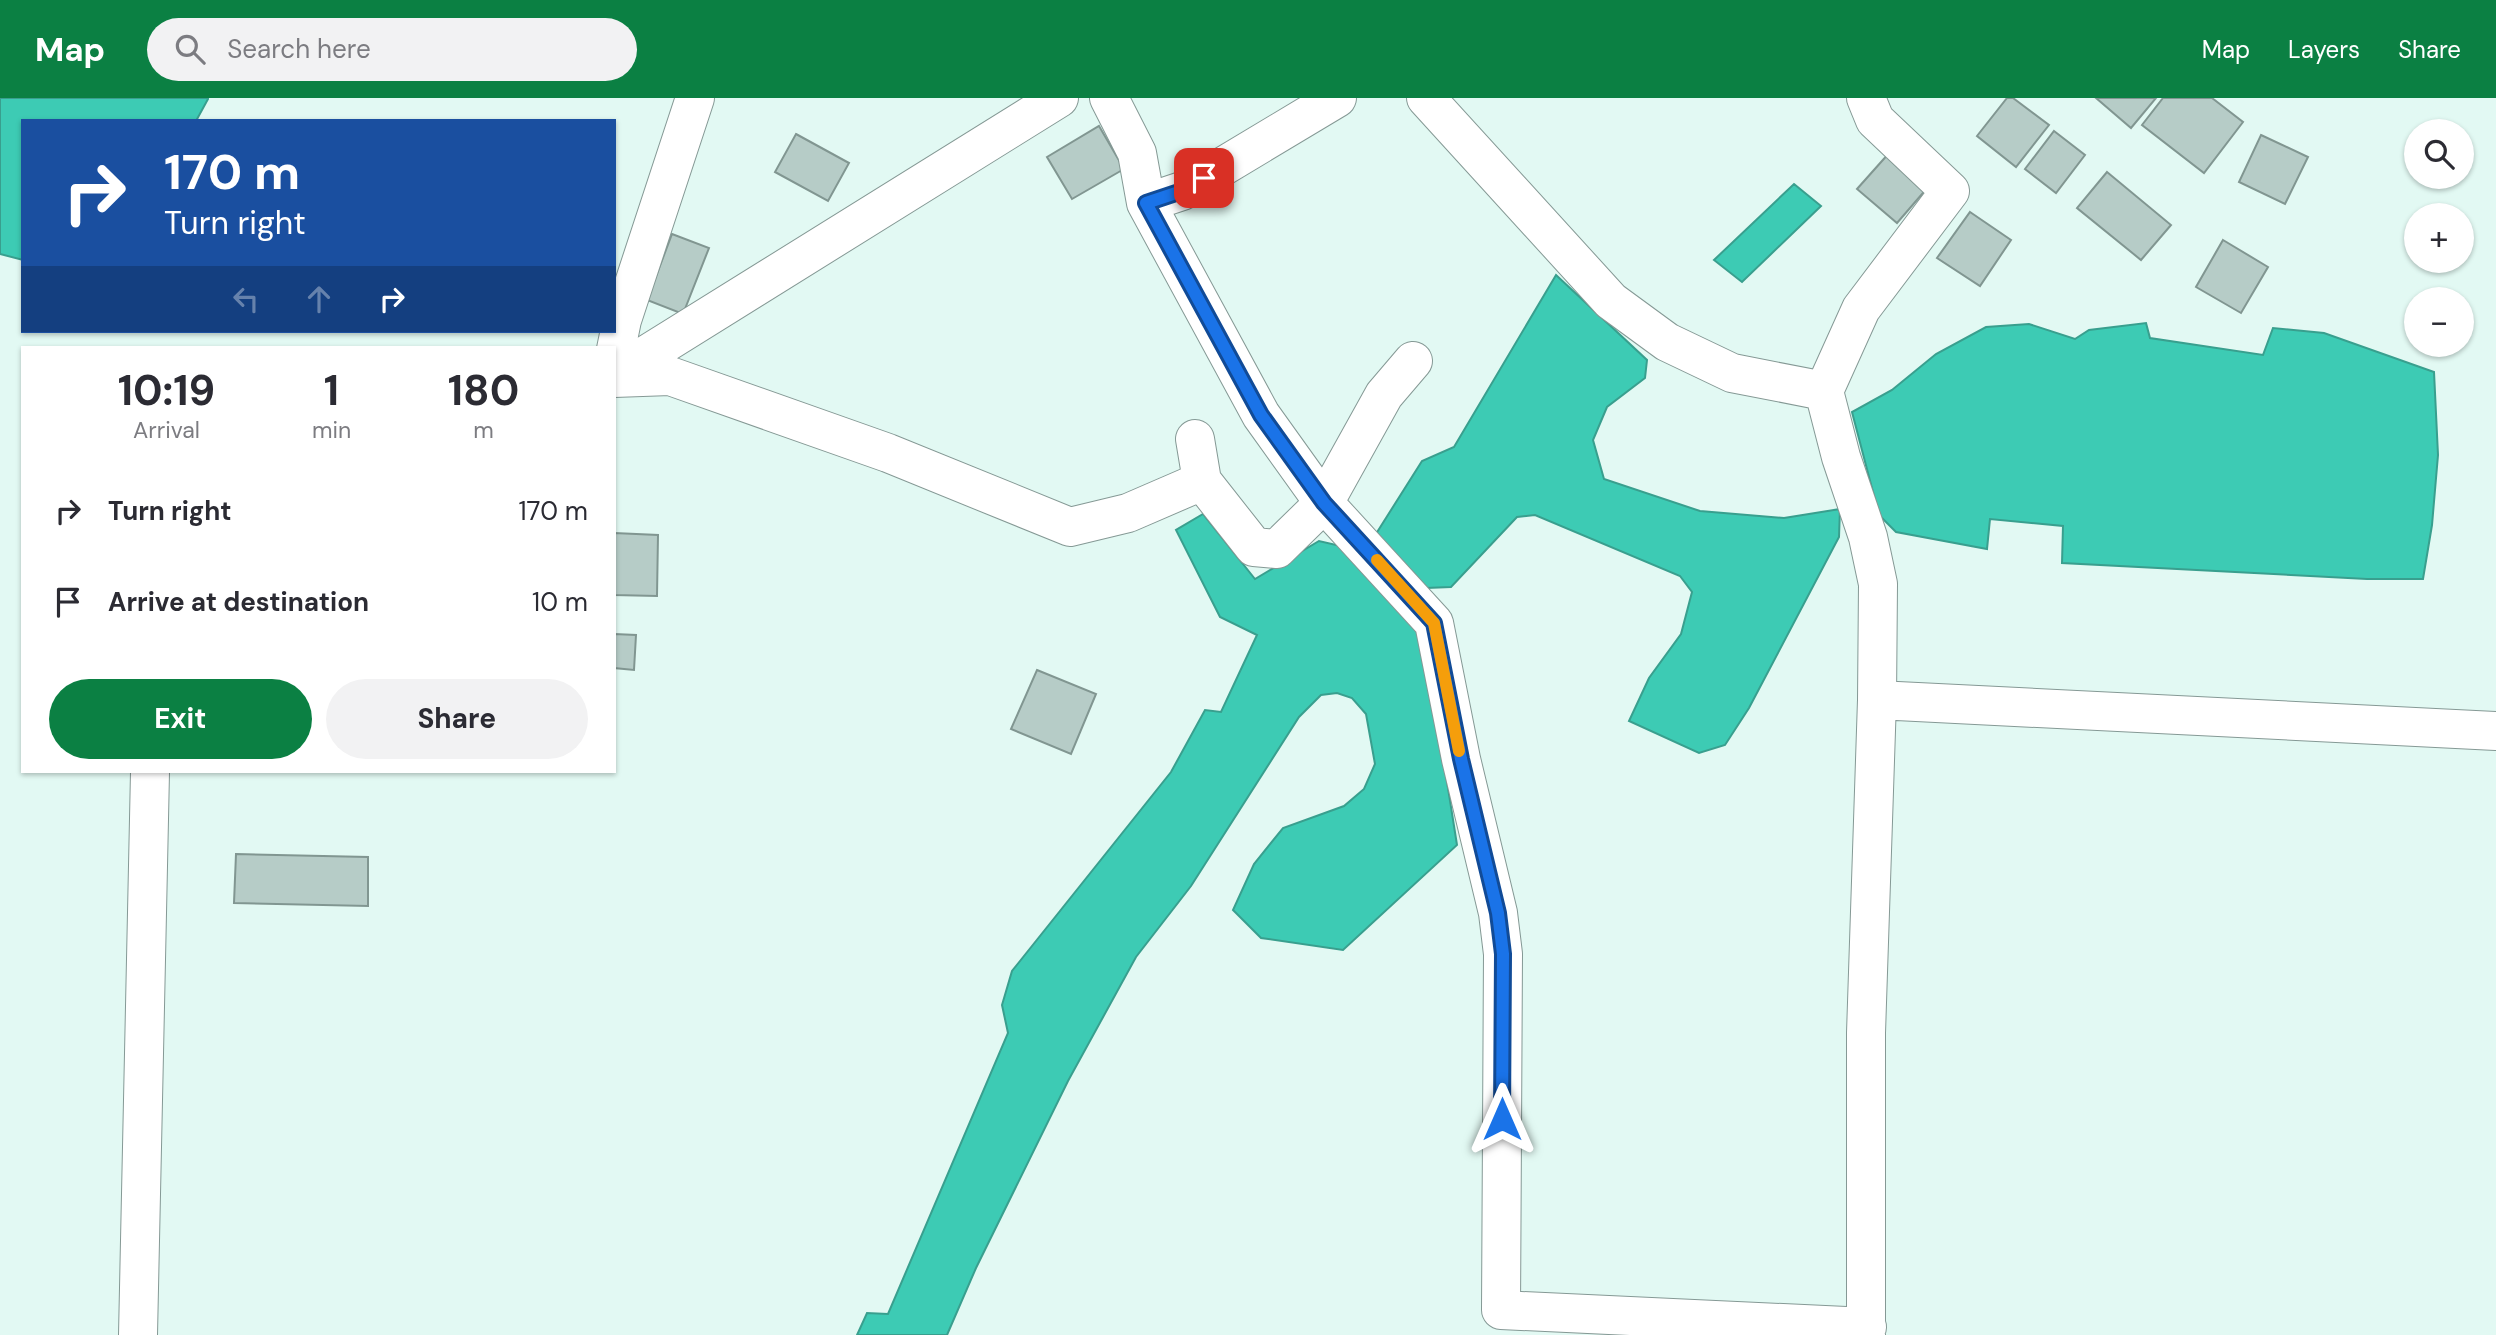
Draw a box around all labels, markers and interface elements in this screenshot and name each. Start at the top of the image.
search box [147,18,637,81]
text: Map [35,28,105,71]
icon: search [171,30,209,68]
text: Search here [227,32,371,66]
text: Map [2202,34,2250,65]
text: Layers [2288,34,2360,65]
text: Share [2398,34,2461,65]
map controls [2404,119,2474,357]
button: search [2404,119,2474,189]
text: 170 m [164,140,300,204]
icon: right [49,147,140,238]
pin [1174,148,1234,208]
icon: arrive [1185,159,1223,197]
text: Turn right [164,202,306,244]
button: + [2404,203,2474,273]
icon: left [227,280,265,318]
icon: ahead [300,280,338,318]
icon: right [373,280,411,318]
button: − [2404,287,2474,357]
text: 10:19 [118,363,215,418]
text: 1 [324,363,339,418]
text: 180 [448,363,519,418]
text: Arrival [133,415,200,445]
text: min [312,415,351,445]
text: m [473,415,494,445]
icon: right [49,492,87,530]
text: Turn right [108,494,232,528]
text: 170 m [519,494,588,528]
icon: arrive [49,583,87,621]
text: Arrive at destination [108,585,369,619]
text: 10 m [532,585,588,619]
button: Exit [49,679,312,759]
button: Share [326,679,588,759]
position arrow [1465,1082,1539,1156]

